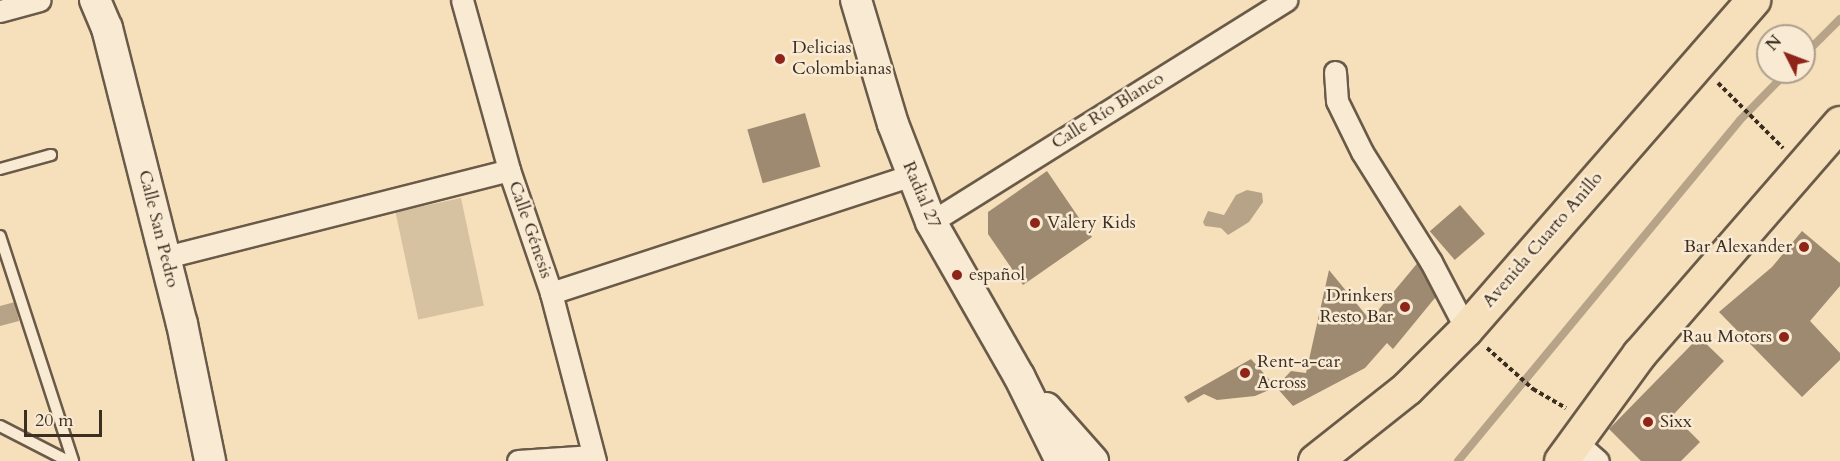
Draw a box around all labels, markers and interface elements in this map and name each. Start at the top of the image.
north arrow [1756,24,1816,84]
text: N [1761,31,1787,56]
place label: Delicias Colombianas [792,38,892,80]
marker: Delicias Colombianas [773,52,787,66]
street label: Calle Río Blanco [1048,68,1168,154]
street label: Radial 27 [897,158,945,232]
street label: Calle San Pedro [133,168,183,290]
street label: Avenida Cuarto Anillo [1478,168,1608,312]
street label: Calle Génesis [503,178,557,282]
place label: Valery Kids [1047,212,1136,234]
marker: Valery Kids [1028,216,1042,230]
place label: Bar Alexander [1684,236,1792,258]
marker: Bar Alexander [1797,240,1811,254]
place label: español [969,264,1025,286]
marker: español [950,268,964,282]
place label: Drinkers Resto Bar [1320,286,1393,328]
marker: Drinkers Resto Bar [1398,300,1412,314]
place label: Rau Motors [1682,326,1772,348]
marker: Rau Motors [1777,330,1791,344]
place label: Rent-a-car Across [1257,352,1340,394]
marker: Rent-a-car Across [1238,366,1252,380]
scale bar [27,398,105,436]
text: 20 m [35,408,74,433]
place label: Sixx [1660,411,1692,433]
marker: Sixx [1641,415,1655,429]

